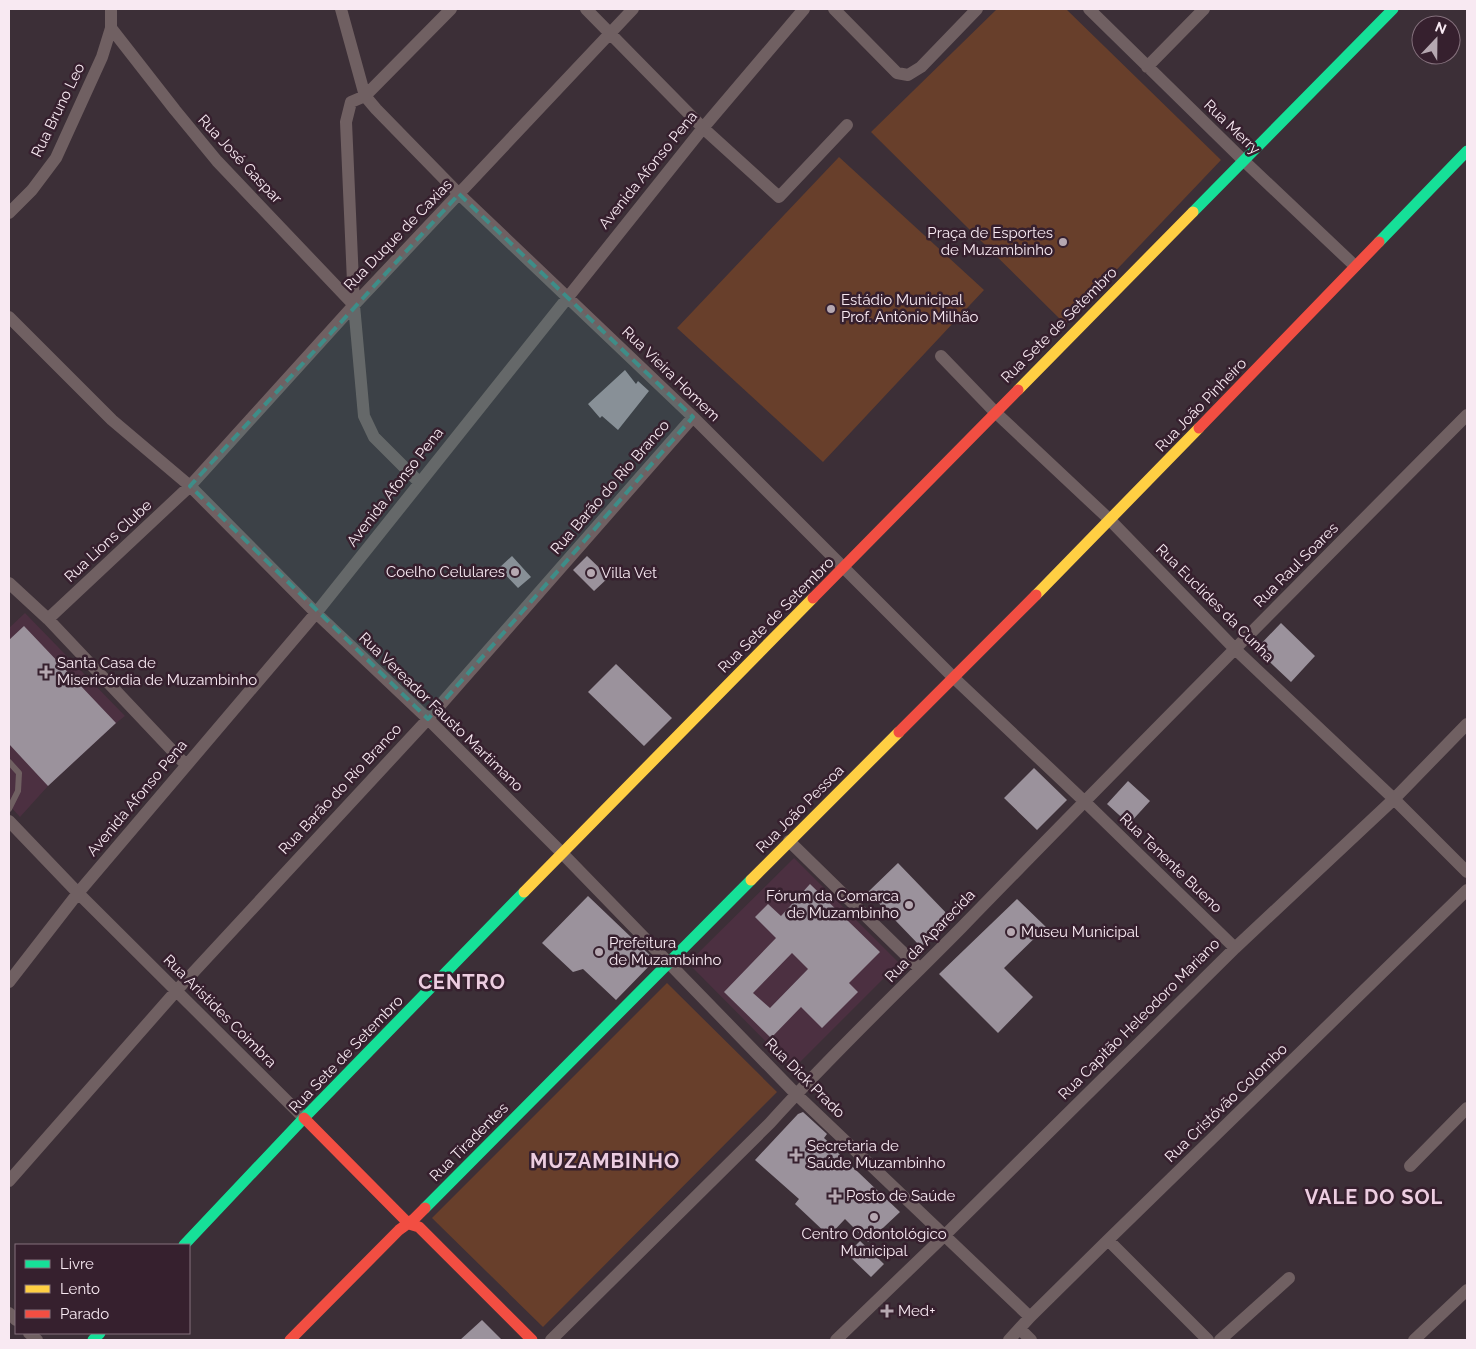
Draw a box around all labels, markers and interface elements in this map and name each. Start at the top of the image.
north arrow [1411,15,1461,65]
text: N [1433,19,1449,37]
street label: Rua Bruno Leo [27,60,89,160]
street label: Rua Merry [1200,96,1264,158]
street label: Avenida Afonso Pena [595,108,701,232]
street label: Rua José Gaspar [194,111,286,208]
street label: Rua Duque de Caxias [340,176,456,294]
place label: Praça de Esportes de Muzambinho [927,224,1053,259]
marker: Praça de Esportes de Muzambinho [1057,236,1069,248]
street label: Rua Sete de Setembro [997,263,1121,387]
place label: Estádio Municipal Prof. Antônio Milhão [841,291,979,326]
marker: Estádio Municipal Prof. Antônio Milhão [825,303,837,315]
street label: Rua Vieira Homem [618,323,724,425]
street label: Rua João Pinheiro [1152,354,1250,456]
street label: Rua Barão do Rio Branco [547,416,673,558]
street label: Avenida Afonso Pena [343,424,447,550]
street label: Rua Lions Clube [61,496,155,586]
street label: Rua Raul Soares [1250,519,1342,611]
street label: Rua Euclides da Cunha [1152,540,1278,666]
street label: Rua Sete de Setembro [714,553,838,677]
place label: Coelho Celulares [386,563,505,581]
place label: Villa Vet [601,564,657,582]
marker: Coelho Celulares [509,566,521,578]
marker: Villa Vet [585,567,597,579]
street label: Rua Vereador Fausto Martimano [355,629,527,795]
place label: Santa Casa de Misericórdia de Muzambinho [57,654,257,689]
marker: Santa Casa de Misericórdia de Muzambinho [39,665,53,679]
street label: Rua Barão do Rio Branco [275,720,405,858]
street label: Avenida Afonso Pena [83,736,191,860]
street label: Rua João Pessoa [752,761,848,857]
street label: Rua Tenente Bueno [1116,809,1226,917]
street label: Rua da Aparecida [881,886,979,986]
place label: Fórum da Comarca de Muzambinho [766,887,899,922]
marker: Fórum da Comarca de Muzambinho [903,899,915,911]
place label: Museu Municipal [1021,923,1140,941]
marker: Museu Municipal [1005,926,1017,938]
place label: Prefeitura de Muzambinho [609,934,721,969]
street label: Rua Capitão Heleodoro Mariano [1055,935,1223,1103]
marker: Prefeitura de Muzambinho [593,946,605,958]
street label: Rua Aristides Coimbra [160,951,280,1071]
district label: CENTRO [418,970,506,994]
street label: Rua Sete de Setembro [285,991,407,1117]
street label: Rua Dick Prado [761,1034,849,1122]
street label: Rua Cristóvão Colombo [1161,1040,1291,1166]
street label: Rua Tiradentes [426,1099,512,1185]
place label: Secretaria de Saúde Muzambinho [807,1137,946,1172]
marker: Secretaria de Saúde Muzambinho [789,1148,803,1162]
district label: MUZAMBINHO [530,1149,680,1173]
district label: VALE DO SOL [1305,1185,1443,1209]
place label: Posto de Saúde [846,1187,955,1205]
marker: Posto de Saúde [828,1189,842,1203]
marker: Centro Odontológico Municipal [868,1211,880,1223]
place label: Centro Odontológico Municipal [801,1225,947,1260]
legend [15,1244,190,1334]
text: Livre [60,1255,94,1273]
text: Lento [60,1280,100,1298]
place label: Med+ [898,1302,935,1320]
marker: Med+ [880,1304,894,1318]
text: Parado [60,1305,109,1323]

